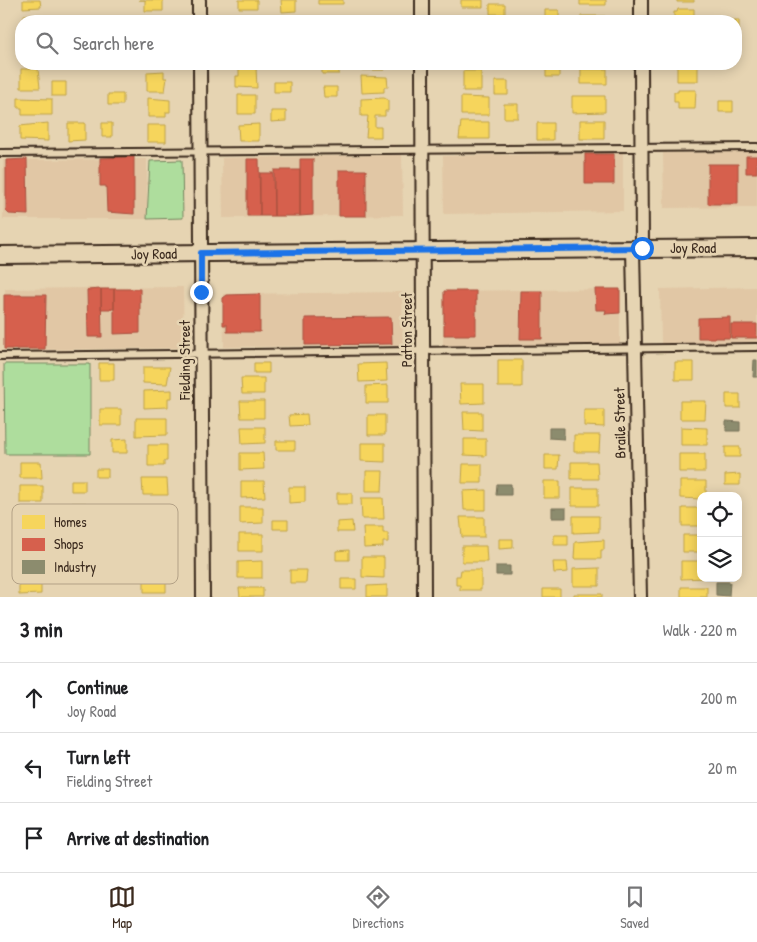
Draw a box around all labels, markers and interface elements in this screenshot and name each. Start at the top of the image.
search box [15,15,742,70]
icon: search [33,29,61,57]
text: Search here [73,30,154,56]
route start [631,237,654,260]
street label: Joy Road [670,237,716,258]
street label: Joy Road [131,243,177,264]
route end [190,281,213,304]
street label: Patton Street [396,292,417,367]
street label: Fielding Street [174,319,195,401]
street label: Braile Street [608,387,631,459]
map controls [697,492,742,582]
button: locate [697,492,742,537]
legend [12,504,178,584]
text: Homes [54,512,87,531]
text: Shops [54,534,83,554]
button: layers [697,537,742,582]
text: Industry [54,557,96,577]
text: 3 min [20,615,63,644]
text: Walk · 220 m [663,619,737,641]
text: Continue [67,674,128,700]
icon: ahead [20,684,48,712]
text: 200 m [701,687,737,709]
text: Joy Road [67,700,116,722]
text: Turn left [67,744,130,770]
icon: left [20,754,48,782]
text: 20 m [708,757,737,779]
text: Fielding Street [67,770,152,792]
icon: arrive [20,824,48,852]
text: Arrive at destination [67,825,209,851]
tab: Map [108,883,136,932]
tab: Directions [352,883,404,932]
tab: Saved [620,883,649,932]

